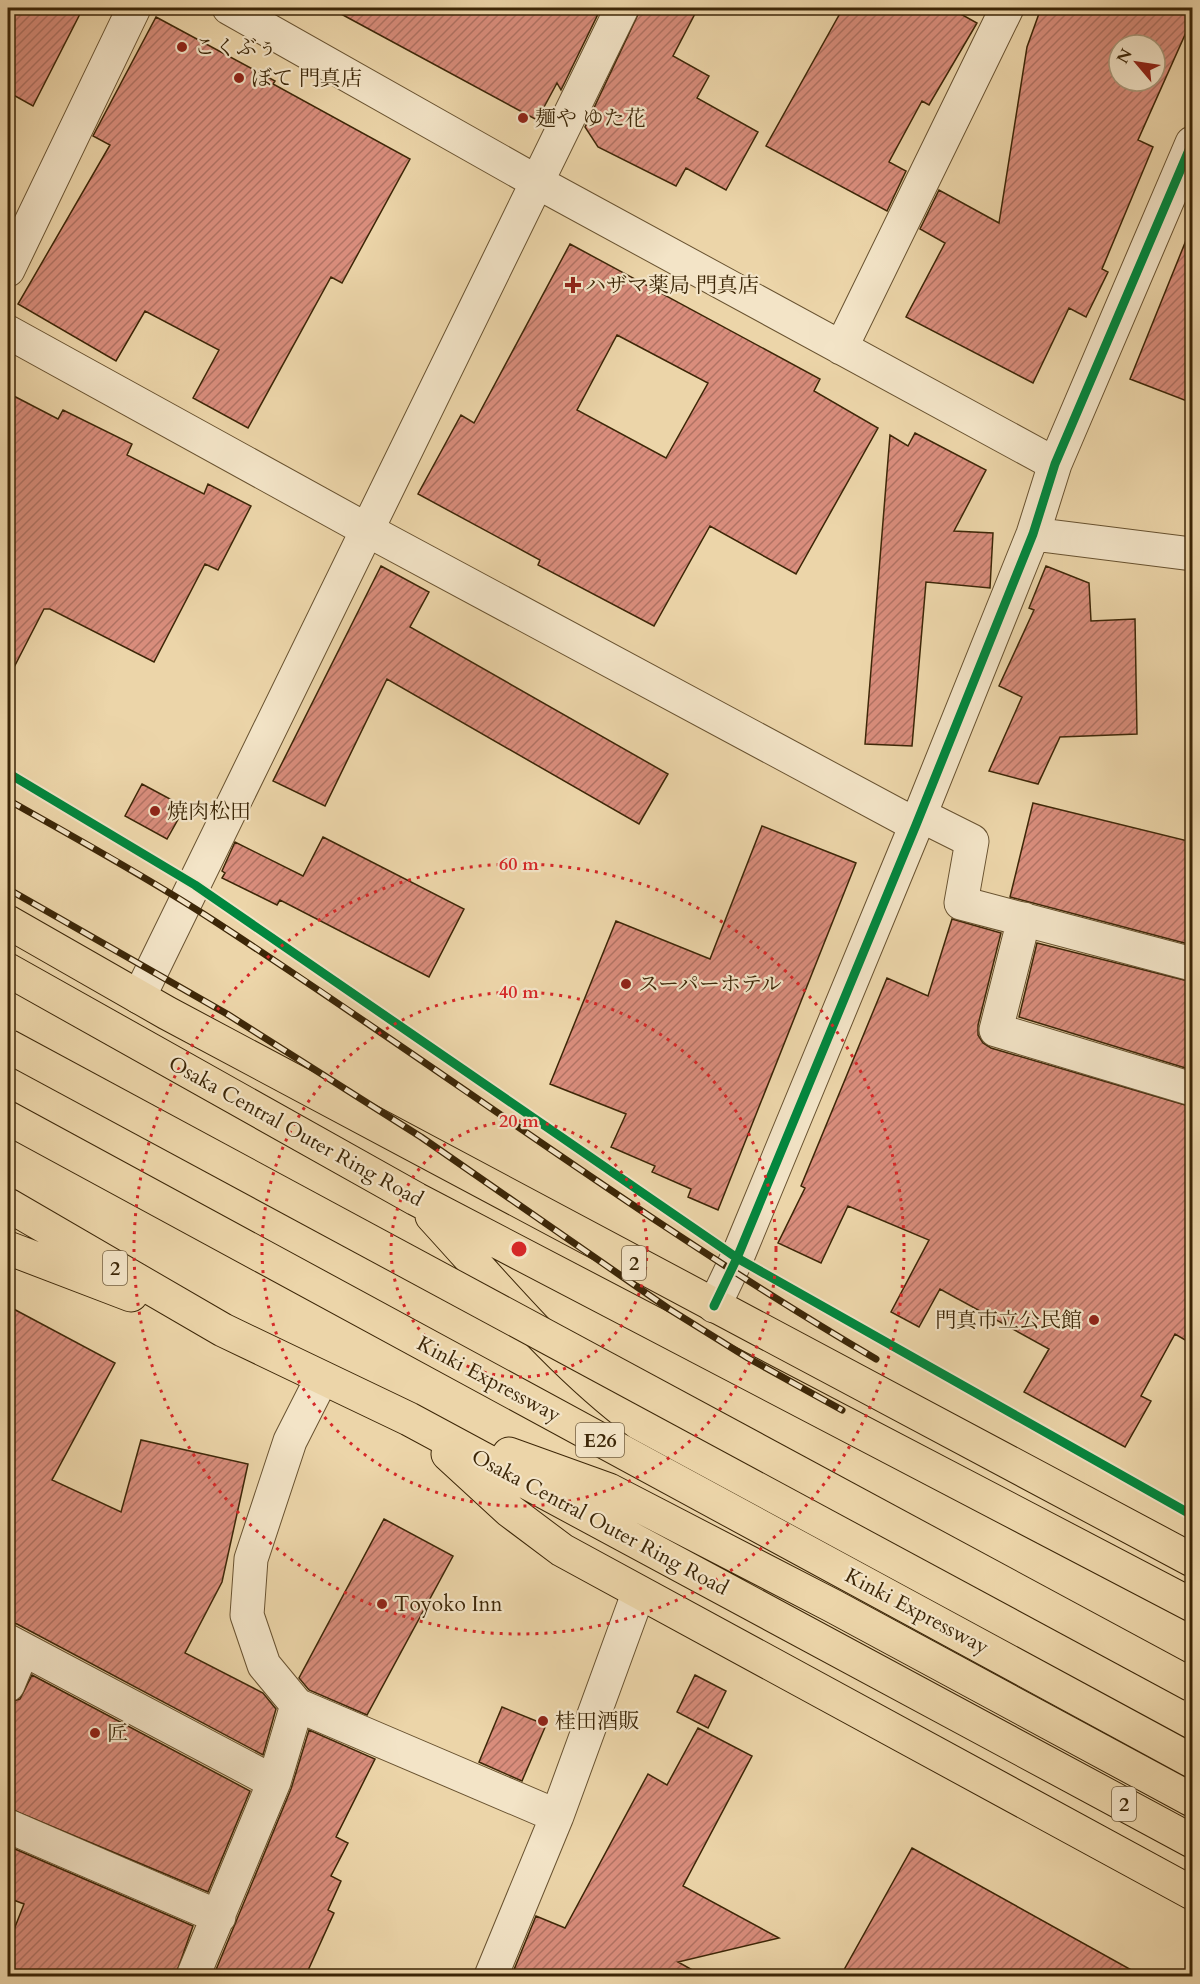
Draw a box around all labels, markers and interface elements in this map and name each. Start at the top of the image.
place label: こくぶぅ [194,33,278,62]
north arrow [1107,33,1167,93]
marker: こくぶぅ [175,40,189,54]
text: N [1112,45,1138,68]
place label: ぼて 門真店 [251,64,362,93]
marker: ぼて 門真店 [232,71,246,85]
place label: 麺や ゆた花 [535,104,646,133]
marker: 麺や ゆた花 [516,111,530,125]
place label: ハザマ薬局 門真店 [585,271,759,300]
marker: ハザマ薬局 門真店 [566,278,580,292]
place label: 焼肉松田 [167,797,251,826]
marker: 焼肉松田 [148,804,162,818]
text: 60 m [499,852,539,877]
place label: スーパーホテル [638,970,782,999]
marker: スーパーホテル [619,977,633,991]
text: 40 m [499,980,539,1005]
street label: Osaka Central Outer Ring Road [163,1049,428,1214]
text: 20 m [499,1109,539,1134]
centre of rings [509,1239,529,1259]
road number: 2 [622,1246,646,1280]
road number: 2 [103,1251,127,1285]
place label: 門真市立公民館 [935,1306,1082,1335]
marker: 門真市立公民館 [1087,1313,1101,1327]
street label: Kinki Expressway [412,1329,566,1430]
road number: E26 [576,1423,624,1457]
street label: Osaka Central Outer Ring Road [466,1442,733,1603]
street label: Kinki Expressway [840,1561,994,1662]
place label: Toyoko Inn [394,1590,503,1619]
marker: Toyoko Inn [375,1597,389,1611]
place label: 桂田酒販 [555,1707,639,1736]
marker: 桂田酒販 [536,1714,550,1728]
place label: 匠 [107,1719,128,1748]
marker: 匠 [88,1726,102,1740]
road number: 2 [1112,1787,1136,1821]

